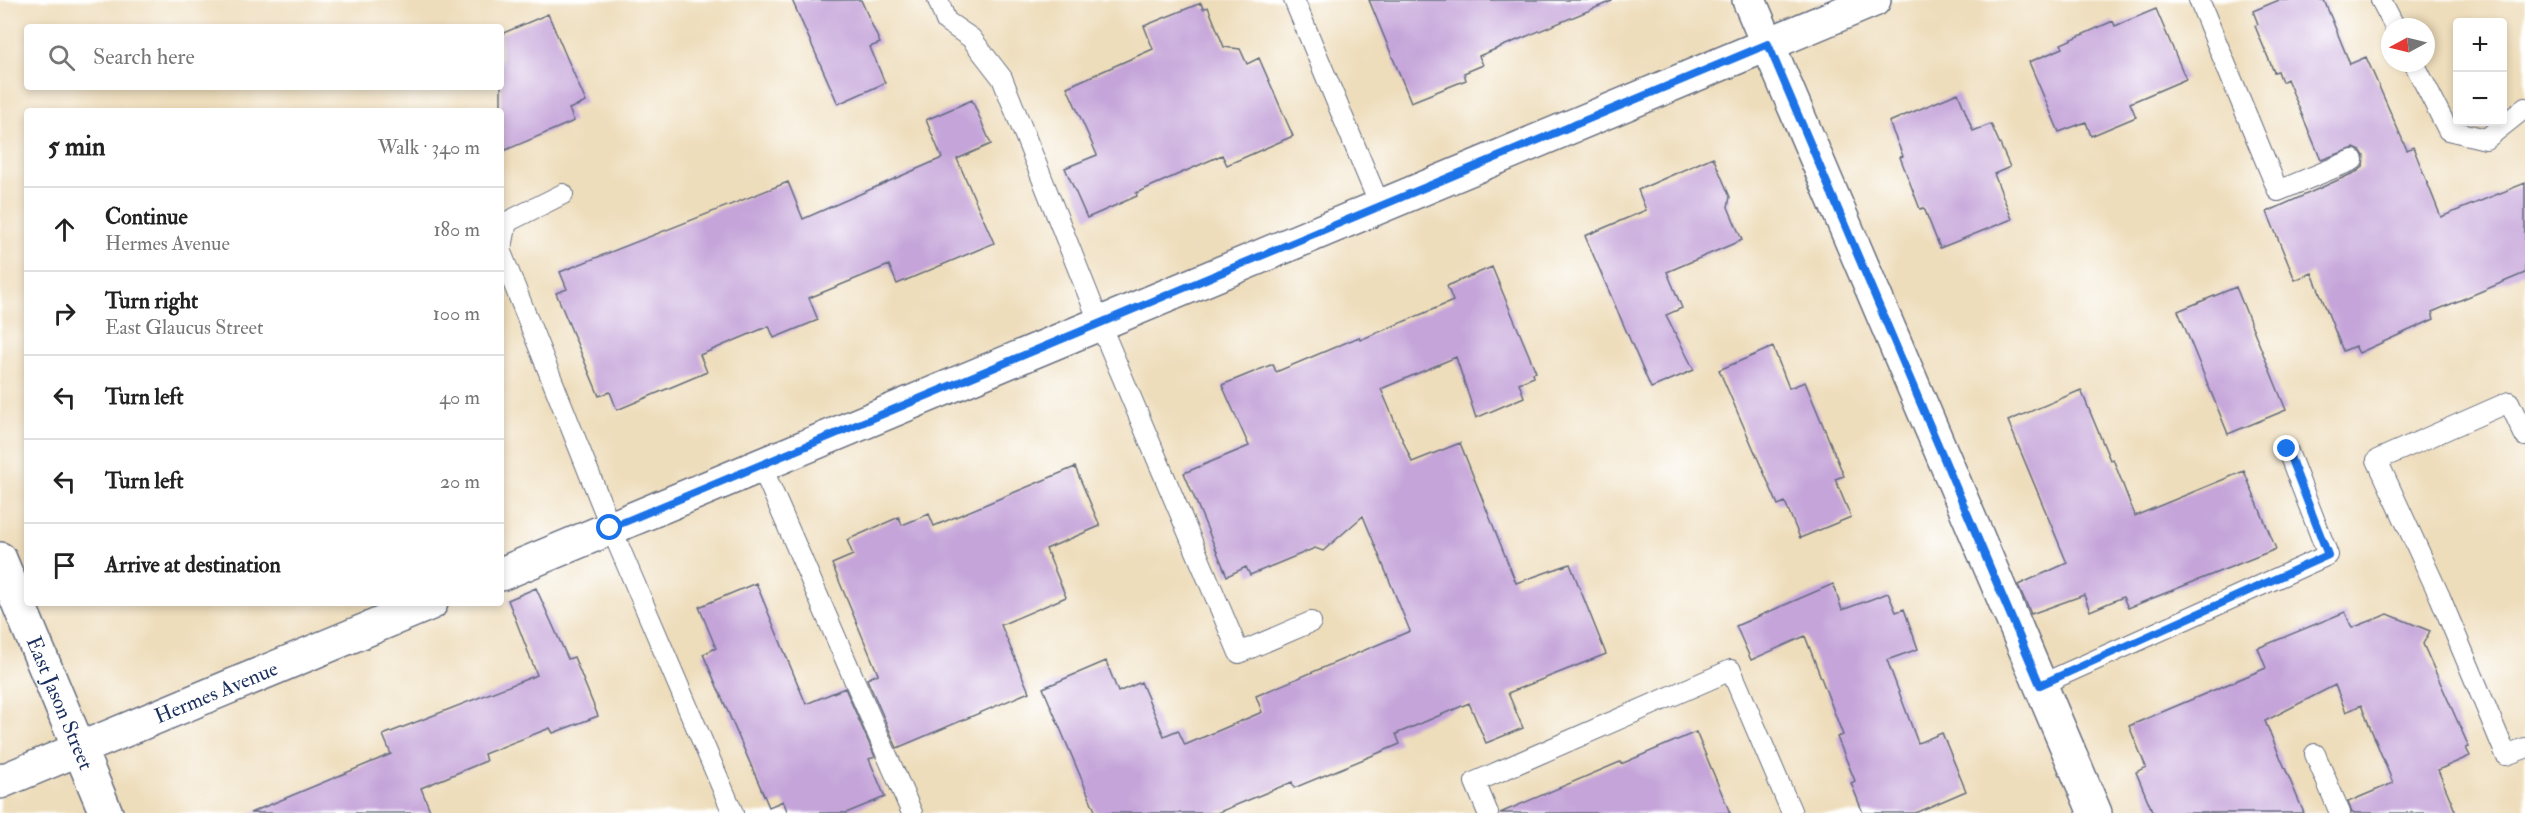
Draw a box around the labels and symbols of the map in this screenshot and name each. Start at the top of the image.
north arrow [2381,18,2435,72]
route end [2273,435,2299,461]
route start [596,514,622,540]
street label: East Jason Street [20,632,100,774]
street label: Hermes Avenue [151,655,282,730]

